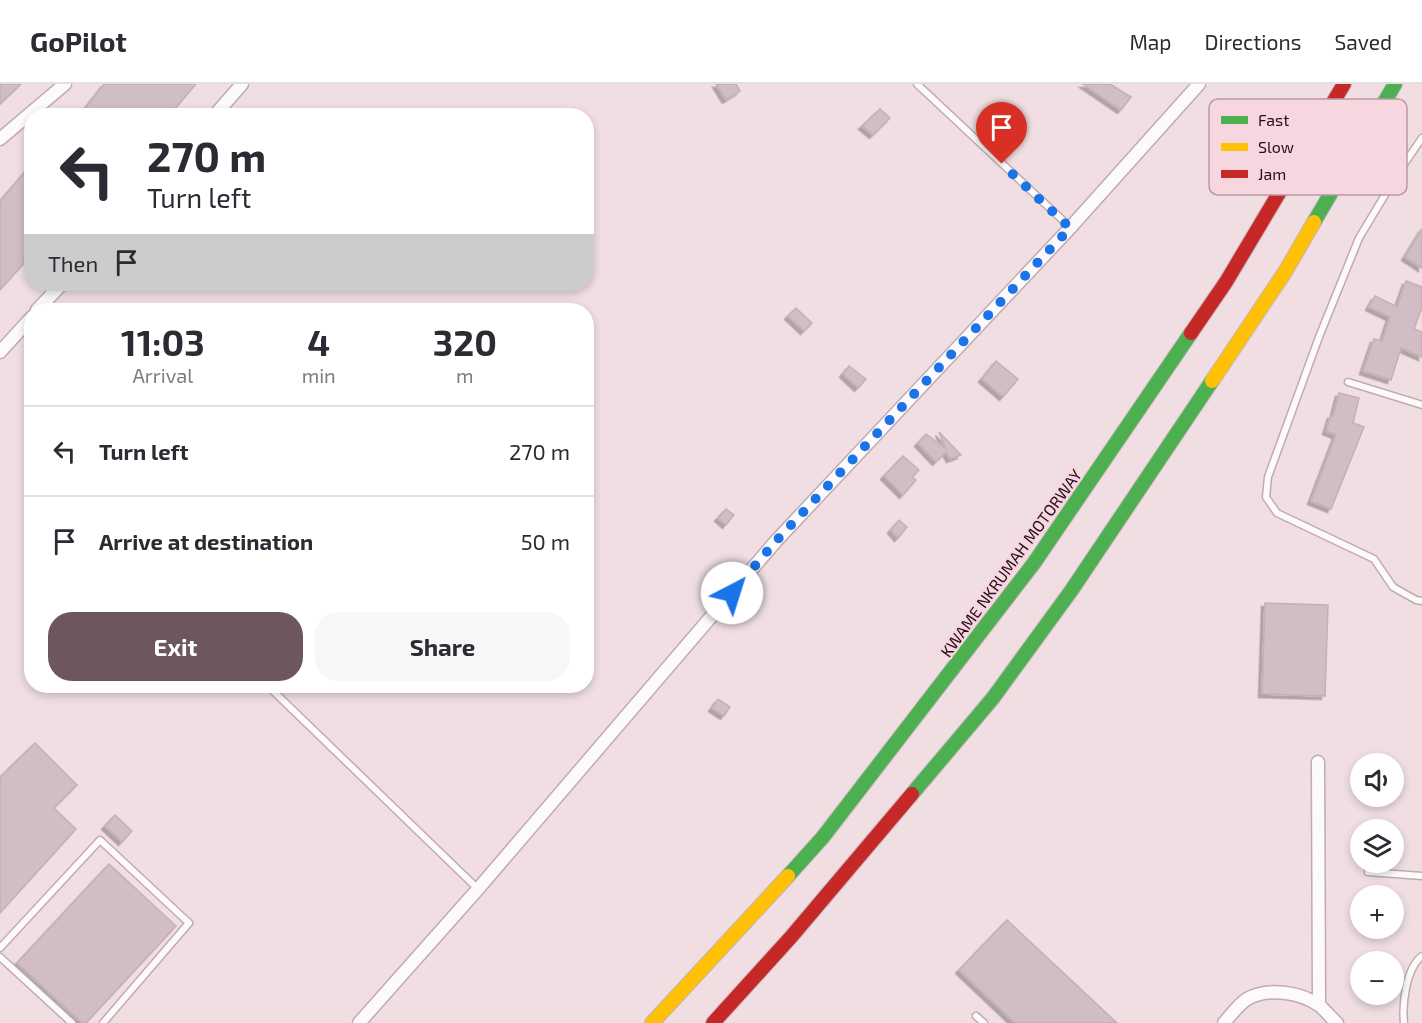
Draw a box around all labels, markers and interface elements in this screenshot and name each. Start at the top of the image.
text: GoPilot [30,24,127,58]
text: Map [1129,29,1172,54]
text: Directions [1205,29,1301,54]
text: Saved [1334,29,1392,54]
legend [1209,99,1407,195]
pin [976,102,1027,164]
text: Fast [1258,110,1289,129]
icon: arrive [985,111,1018,144]
text: 270 m [147,130,266,180]
icon: left [48,132,126,210]
text: Slow [1258,137,1294,156]
text: Jam [1258,164,1286,183]
text: Turn left [147,181,251,213]
icon: arrive [110,246,143,279]
text: Then [48,250,98,276]
text: 11:03 [121,320,205,363]
text: 4 [307,320,330,363]
text: 320 [433,320,497,363]
text: Arrival [132,363,193,387]
text: min [302,363,336,387]
text: m [456,363,474,387]
icon: left [48,435,81,468]
text: Turn left [99,438,188,464]
text: 270 m [509,438,570,464]
street label: KWAME NKRUMAH MOTORWAY [936,465,1085,660]
icon: arrive [48,525,81,558]
text: Arrive at destination [99,528,313,554]
text: 50 m [521,528,570,554]
position arrow [700,561,764,625]
button: Exit [48,612,303,681]
button: Share [315,612,570,681]
map controls [1350,753,1404,1005]
button: sound [1350,753,1404,807]
button: layers [1350,819,1404,873]
button: + [1350,885,1404,939]
button: − [1350,951,1404,1005]

